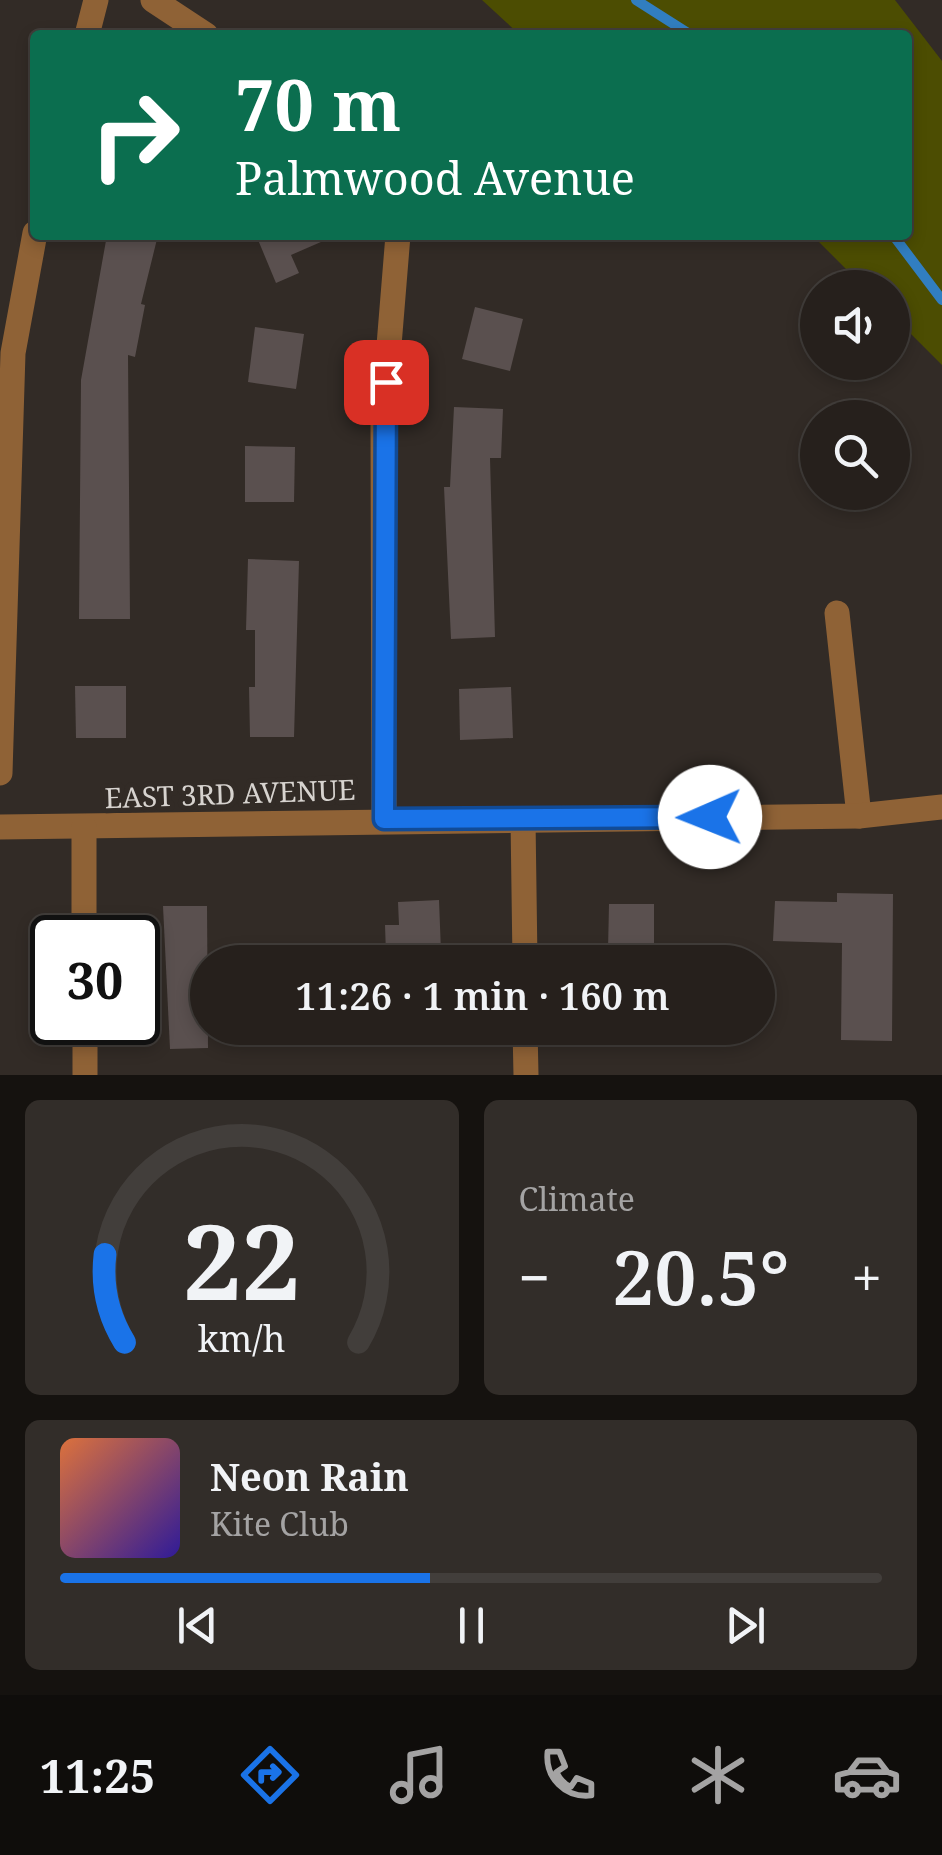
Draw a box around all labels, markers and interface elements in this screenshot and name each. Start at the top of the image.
text: 70 m [235,56,401,152]
icon: right [70,70,200,200]
text: Palmwood Avenue [235,147,635,208]
map controls [800,270,910,510]
button: sound [800,270,910,380]
pin [344,340,429,425]
icon: arrive [359,355,414,410]
button: search [800,400,910,510]
position arrow [658,765,762,869]
street label: EAST 3RD AVENUE [104,770,356,816]
speed limit sign: 30 [30,915,160,1045]
text: 11:26 · 1 min · 160 m [295,969,670,1021]
text: Climate [519,1177,635,1220]
text: 22 [183,1189,301,1330]
text: 20.5° [612,1225,790,1327]
text: − [519,1239,550,1314]
text: + [851,1239,882,1314]
text: km/h [198,1314,286,1362]
text: Neon Rain [210,1450,409,1502]
text: Kite Club [210,1502,349,1545]
icon: previous [170,1598,225,1653]
icon: pause [444,1598,499,1653]
icon: next [718,1598,773,1653]
icon: directions [235,1740,305,1810]
icon: music [384,1740,454,1810]
icon: phone [533,1740,603,1810]
icon: climate [683,1740,753,1810]
icon: car [832,1740,902,1810]
text: 11:25 [40,1745,155,1806]

